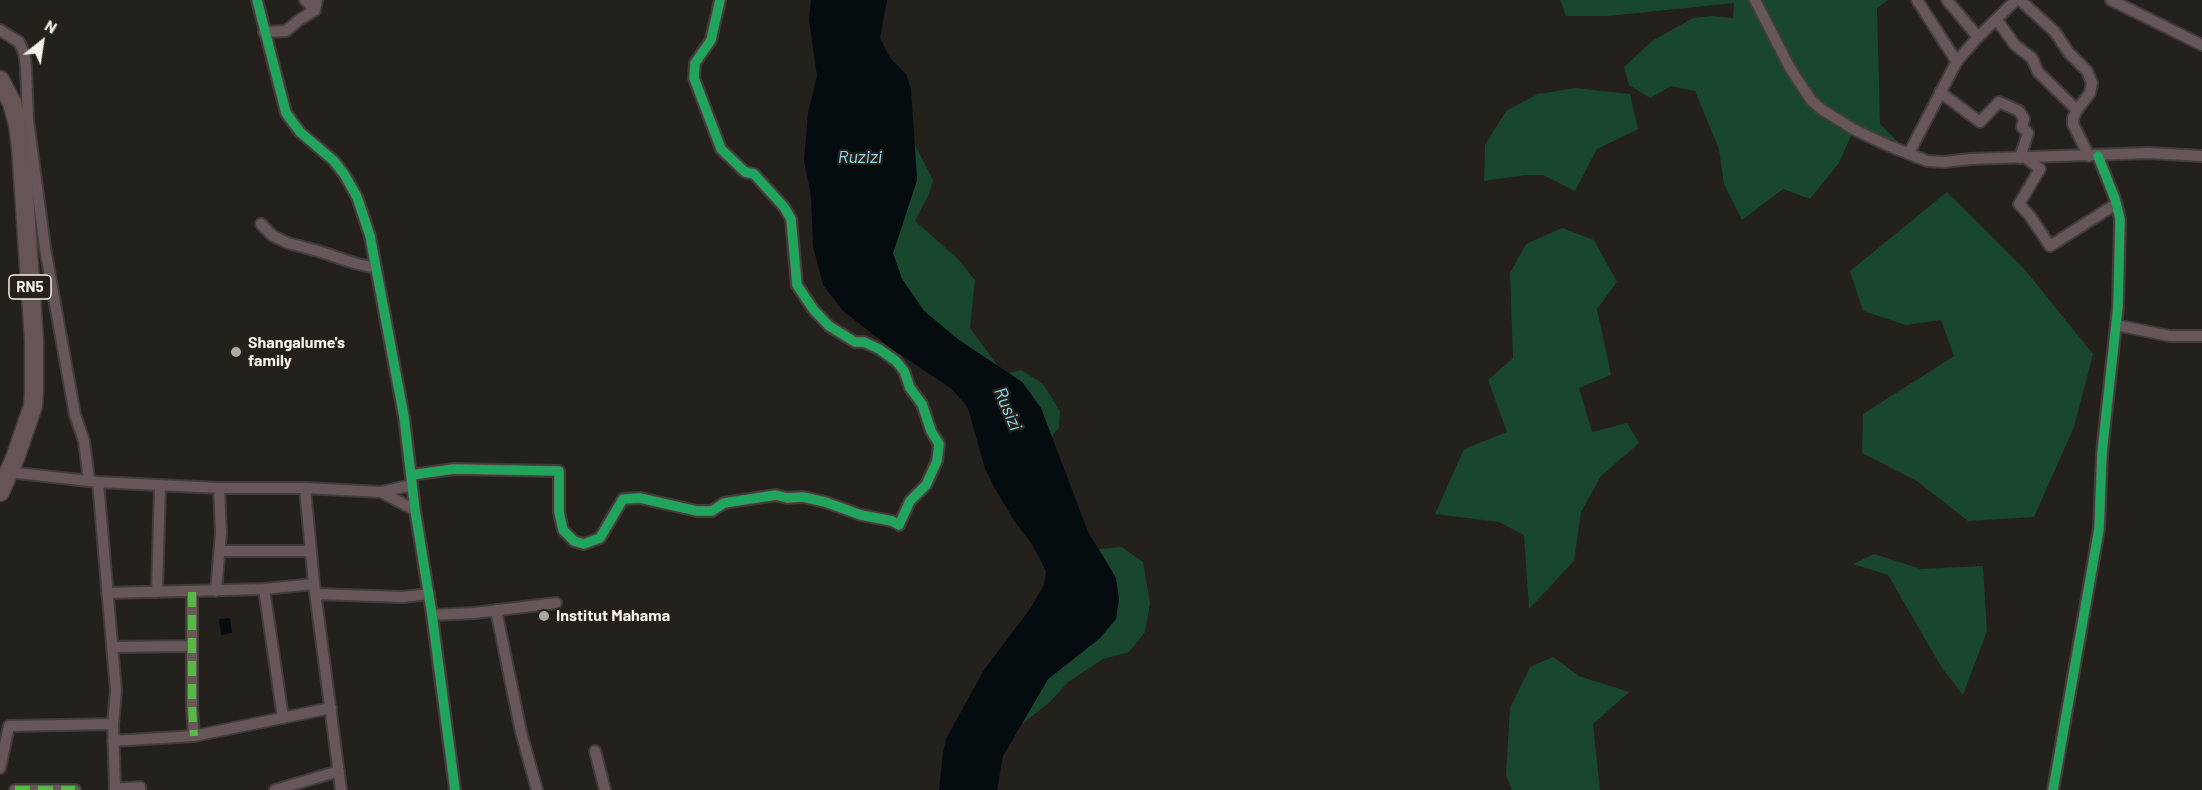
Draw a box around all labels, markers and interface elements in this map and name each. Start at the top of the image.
north arrow [12,12,72,72]
text: N [42,15,61,37]
water label: Ruzizi [838,146,882,168]
road number: RN5 [9,275,51,299]
place label: Shangalume's family [248,333,345,371]
marker: Shangalume's family [229,345,243,359]
water label: Rusizi [989,384,1027,434]
place label: Institut Mahama [556,606,670,626]
marker: Institut Mahama [537,609,551,623]

